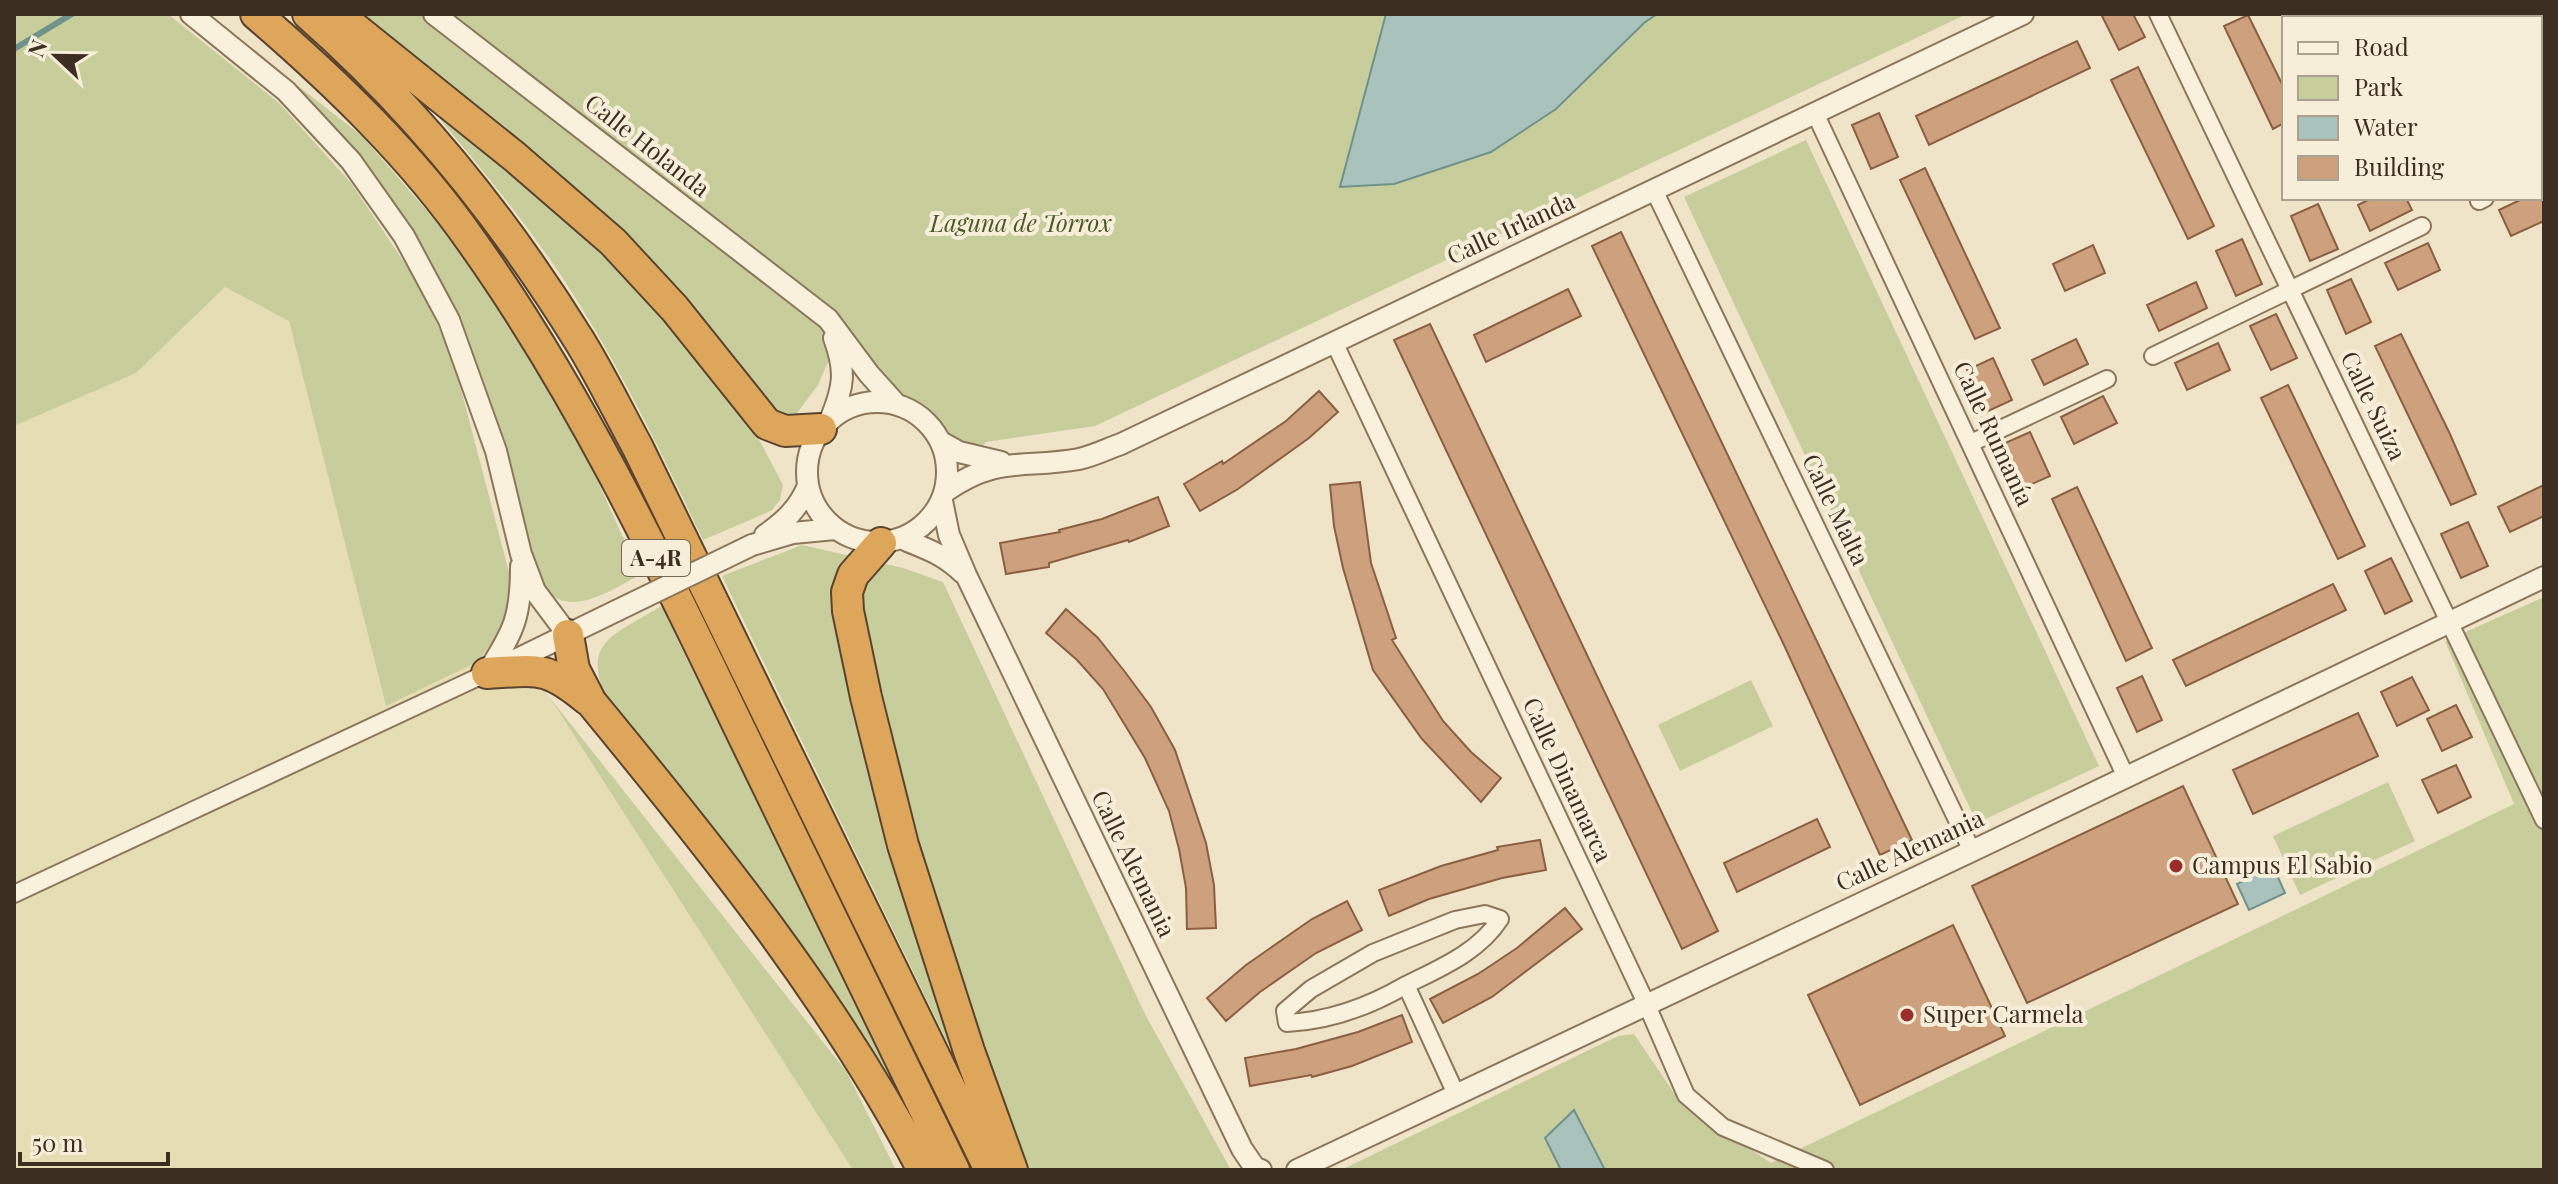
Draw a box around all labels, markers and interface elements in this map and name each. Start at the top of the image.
north arrow [16,16,96,96]
legend [2282,16,2542,200]
text: Road [2354,30,2409,62]
text: N [20,35,53,61]
text: Park [2354,70,2404,102]
street label: Calle Holanda [579,86,717,203]
text: Water [2353,110,2418,142]
text: Building [2354,150,2445,182]
street label: Calle Irlanda [1441,184,1579,271]
park label: Laguna de Torrox [929,206,1112,238]
street label: Calle Suiza [2335,345,2415,465]
street label: Calle Rumanía [1947,356,2042,511]
street label: Calle Malta [1796,448,1878,570]
road number: A-4R [622,540,690,576]
street label: Calle Dinamarca [1517,692,1621,867]
street label: Calle Alemania [1085,784,1184,942]
street label: Calle Alemania [1830,801,1988,897]
place label: Campus El Sabio [2192,848,2372,880]
marker: Campus El Sabio [2167,857,2185,875]
place label: Super Carmela [1923,997,2084,1029]
marker: Super Carmela [1898,1006,1916,1024]
scale bar [20,1116,168,1166]
text: 50 m [32,1126,84,1158]

